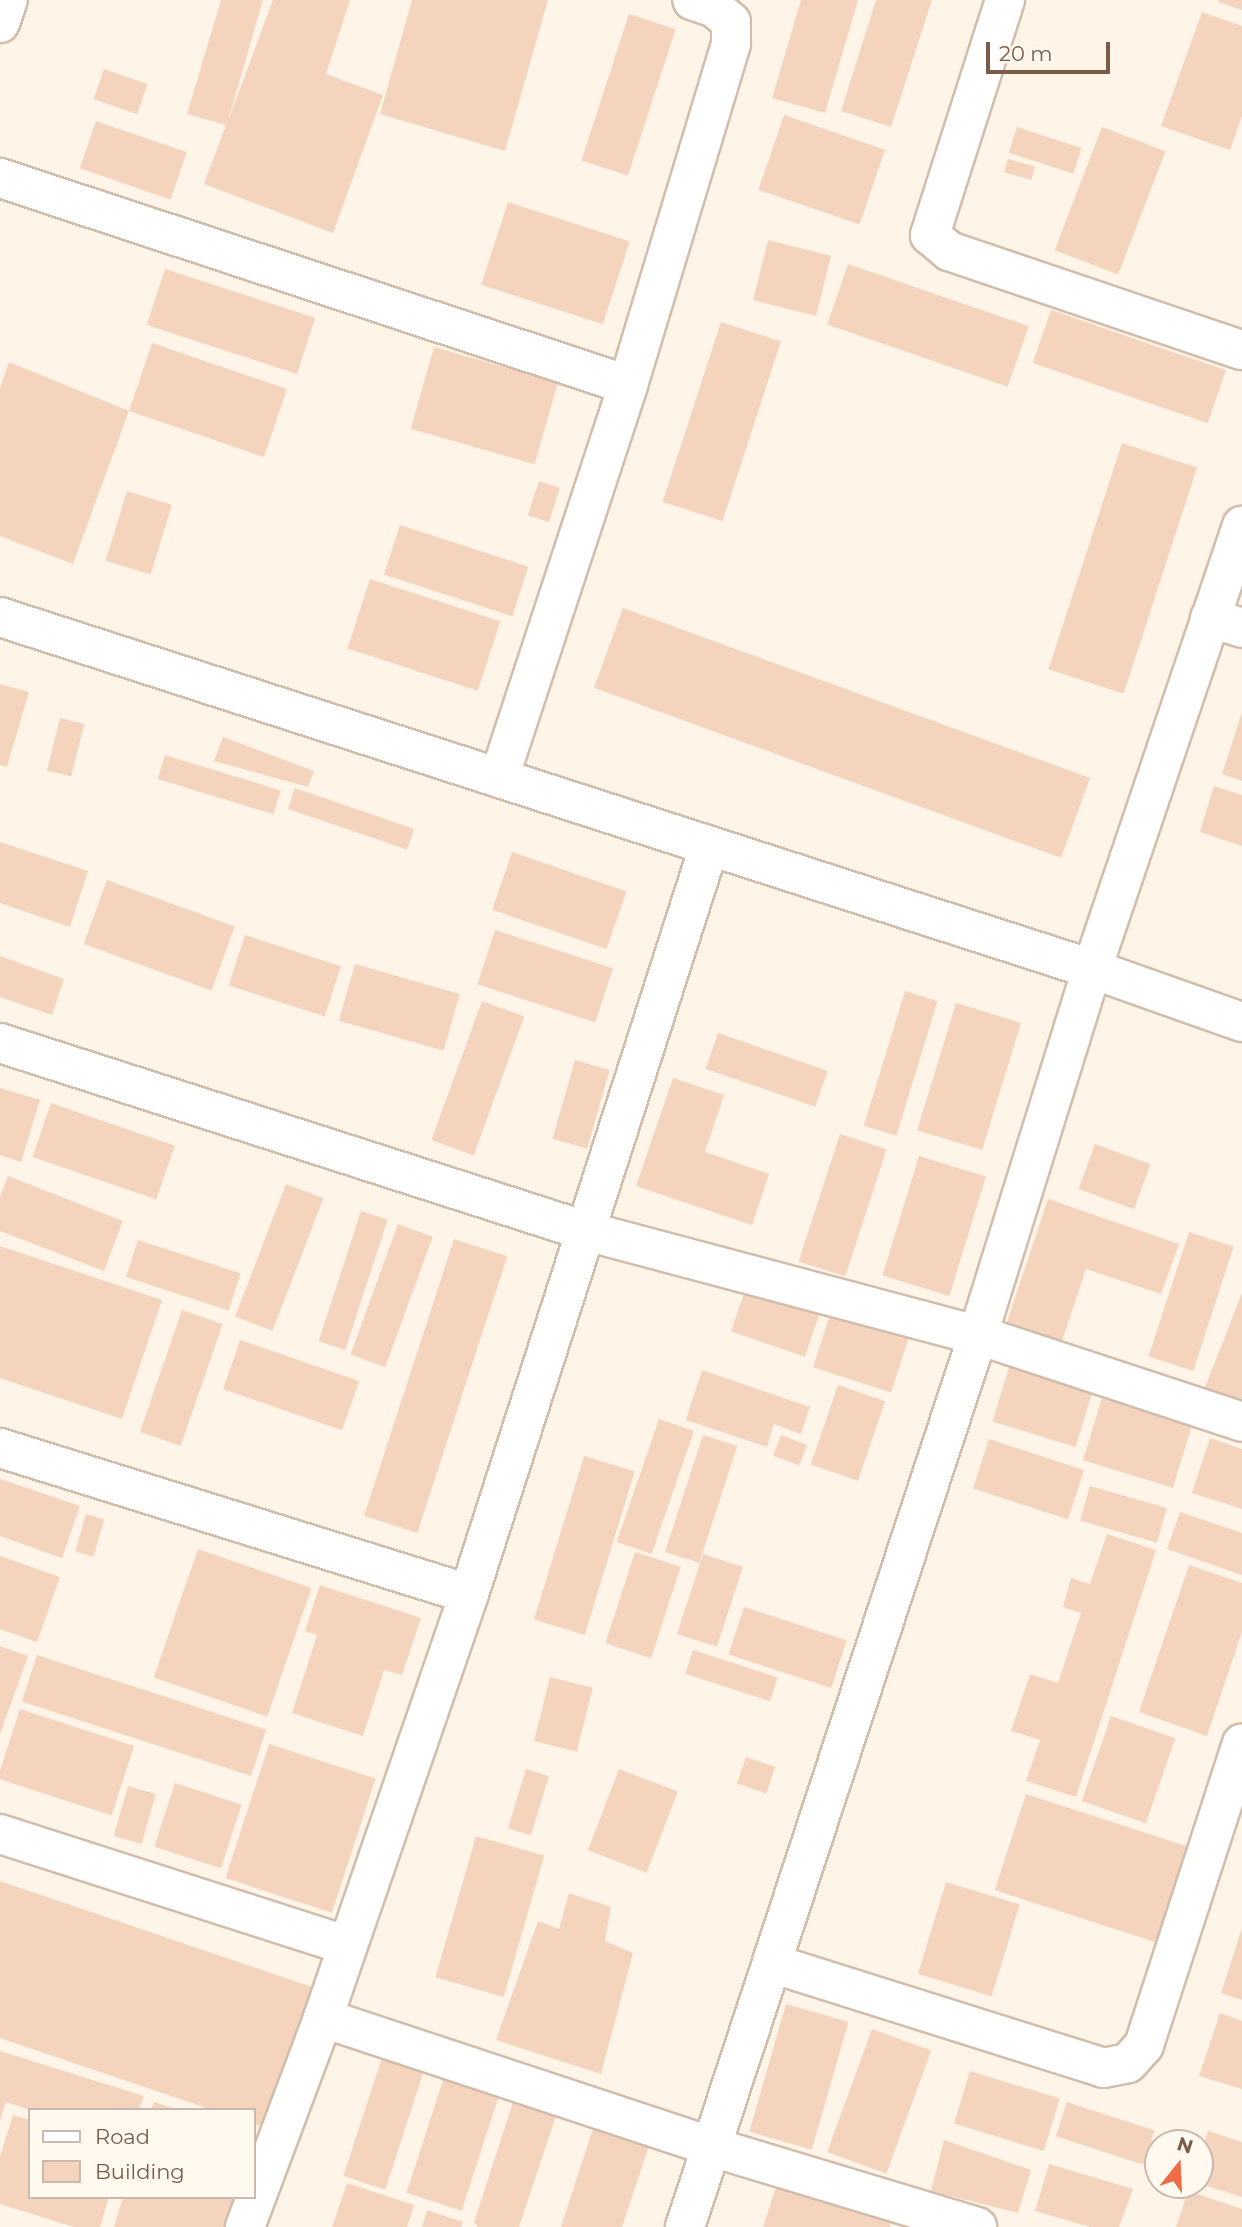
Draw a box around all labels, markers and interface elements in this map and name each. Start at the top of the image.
scale bar [990,28,1114,72]
text: 20 m [999,41,1053,66]
legend [28,2108,256,2199]
text: Road [95,2124,150,2149]
north arrow [1144,2129,1214,2199]
text: N [1174,2132,1196,2159]
text: Building [95,2159,185,2184]

